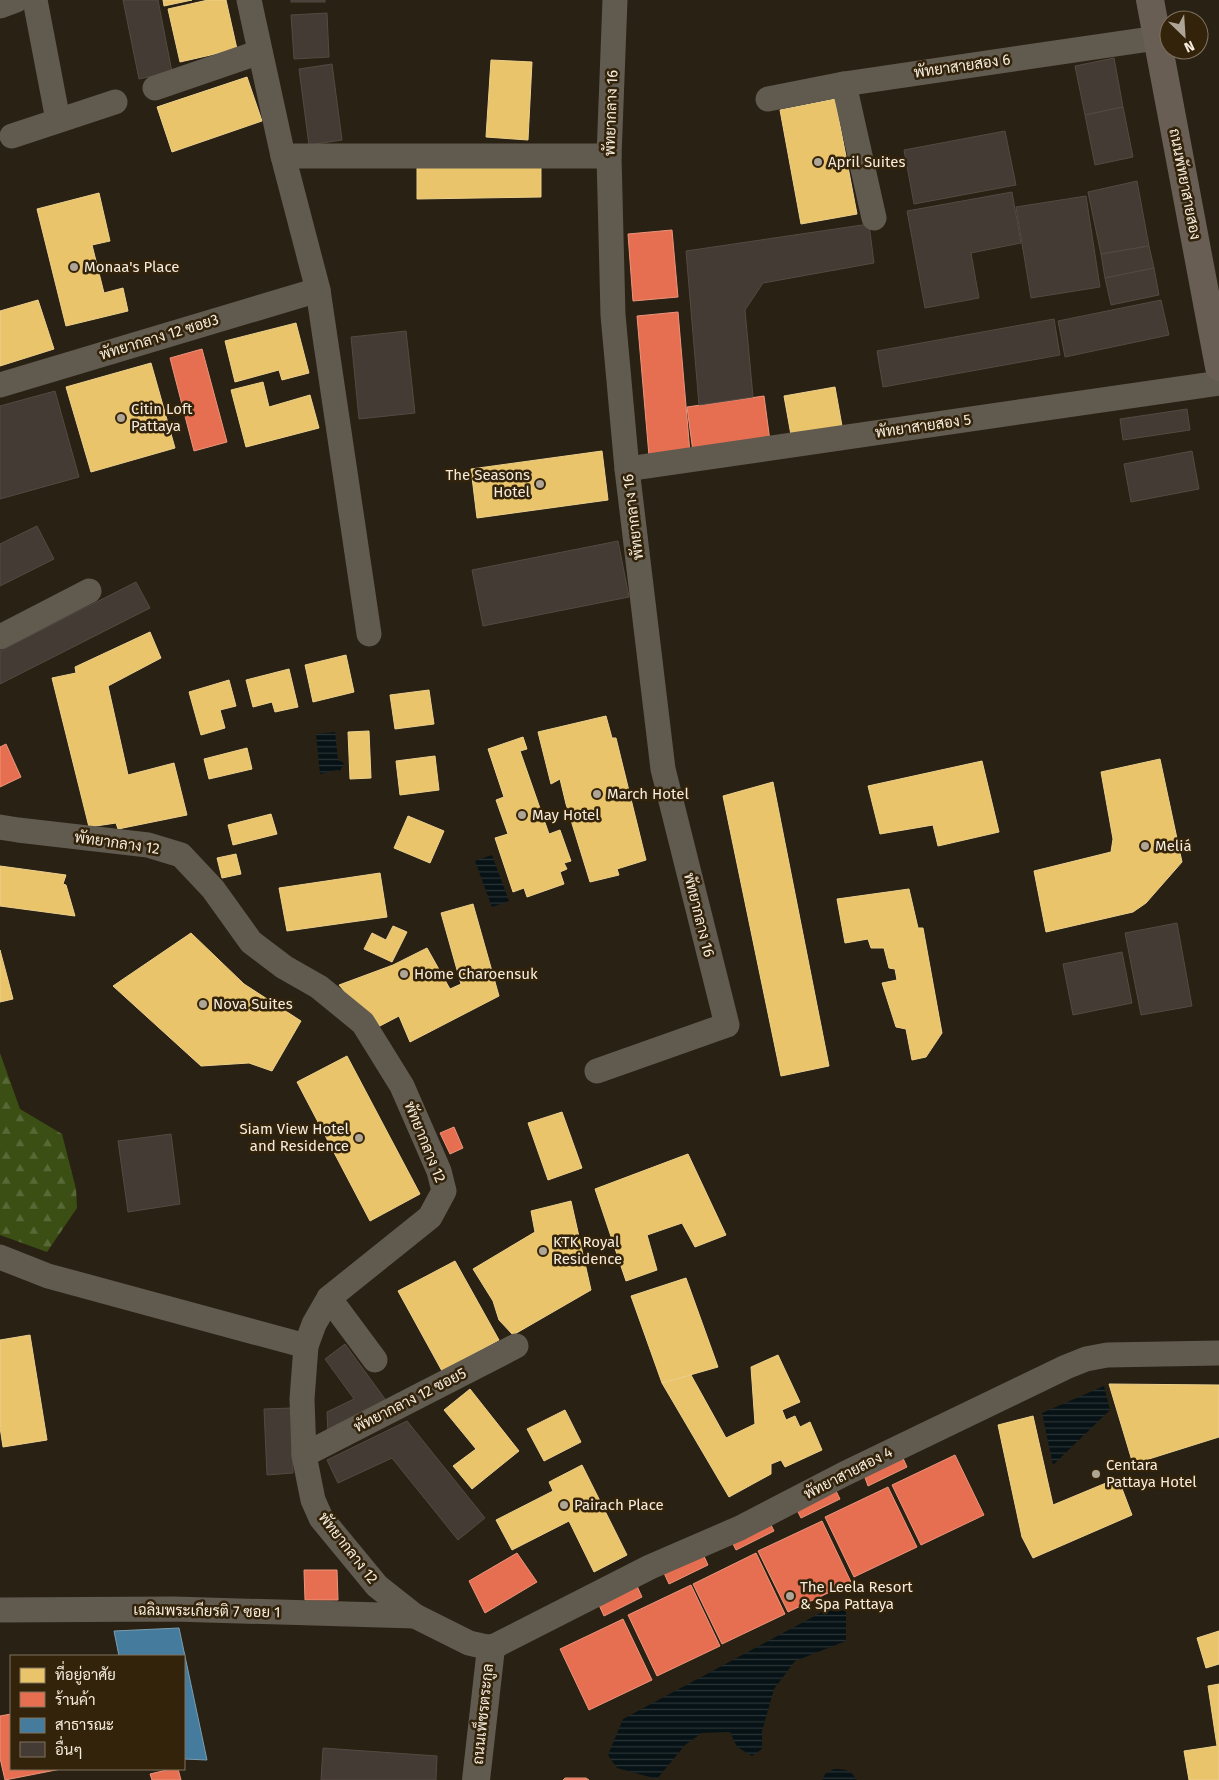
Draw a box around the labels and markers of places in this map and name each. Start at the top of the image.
place label: April Suites [828,153,905,171]
marker: April Suites [812,156,824,168]
place label: Monaa's Place [84,258,180,276]
marker: Monaa's Place [68,261,80,273]
place label: Citin Loft Pattaya [131,400,193,435]
marker: Citin Loft Pattaya [115,412,127,424]
place label: The Seasons Hotel [446,466,531,501]
marker: The Seasons Hotel [534,478,546,490]
place label: March Hotel [607,785,689,803]
marker: March Hotel [591,788,603,800]
place label: May Hotel [532,806,600,824]
marker: May Hotel [516,809,528,821]
place label: Meliá [1155,837,1192,855]
marker: Meliá [1139,840,1151,852]
place label: Home Charoensuk [414,965,538,983]
marker: Home Charoensuk [398,968,410,980]
place label: Nova Suites [213,995,293,1013]
marker: Nova Suites [197,998,209,1010]
place label: Siam View Hotel and Residence [239,1120,350,1155]
marker: Siam View Hotel and Residence [353,1132,365,1144]
place label: KTK Royal Residence [553,1233,622,1268]
marker: KTK Royal Residence [537,1245,549,1257]
place label: Centara Pattaya Hotel [1106,1456,1197,1491]
marker: Centara Pattaya Hotel [1090,1468,1102,1480]
place label: Pairach Place [574,1496,664,1514]
marker: Pairach Place [558,1499,570,1511]
place label: The Leela Resort & Spa Pattaya [800,1578,913,1613]
marker: The Leela Resort & Spa Pattaya [784,1590,796,1602]

